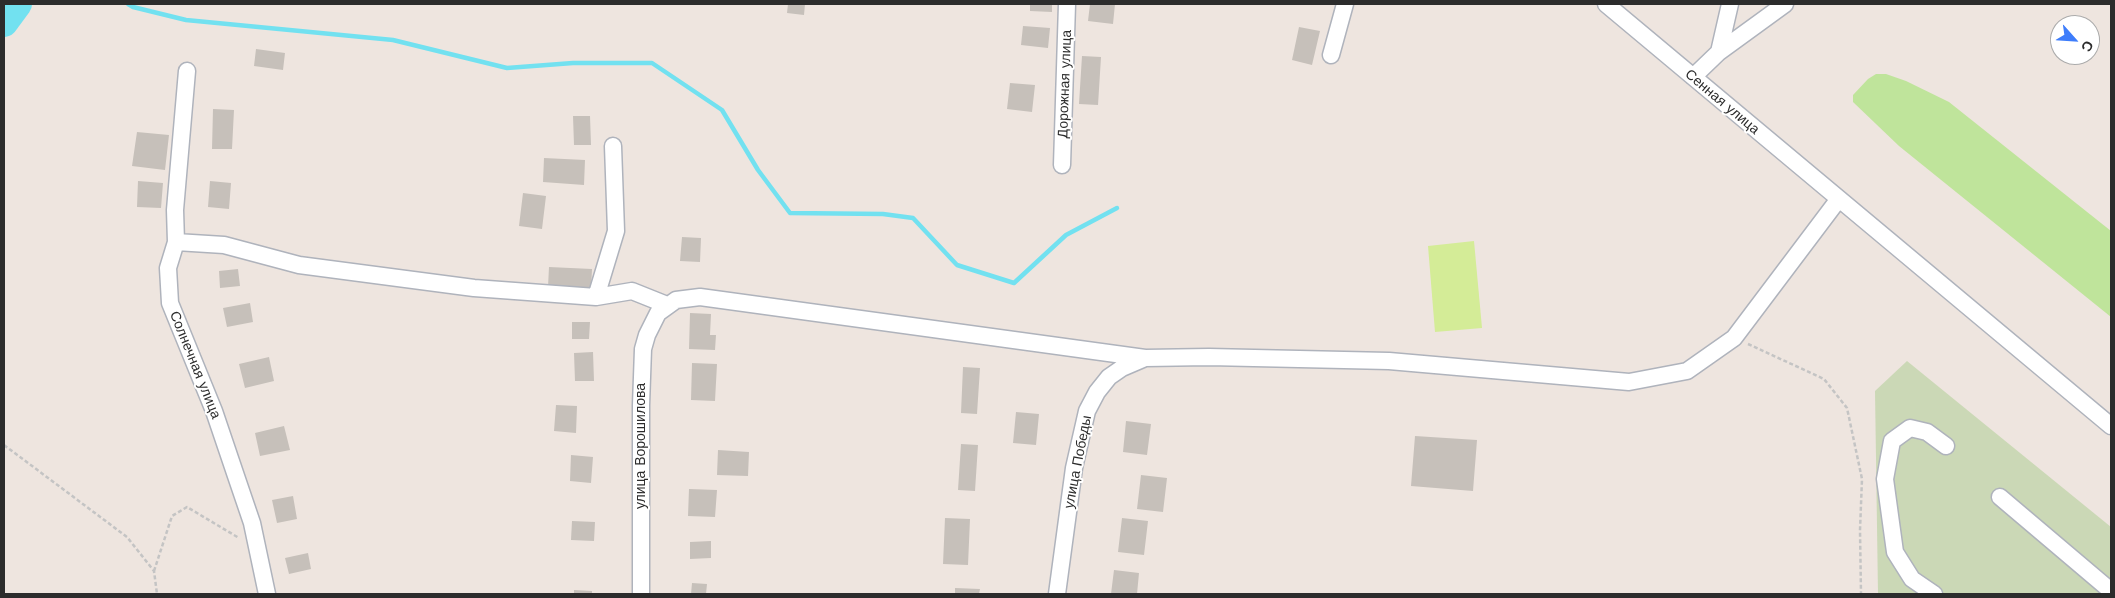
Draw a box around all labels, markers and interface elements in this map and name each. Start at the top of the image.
north arrow [2050,15,2100,65]
street label: Дорожная улица [1055,29,1075,139]
text: С [2078,38,2097,54]
street label: Сенная улица [1681,66,1763,138]
street label: Солнечная улица [166,309,224,421]
street label: улица Ворошилова [633,383,649,509]
street label: улица Победы [1061,414,1095,510]

